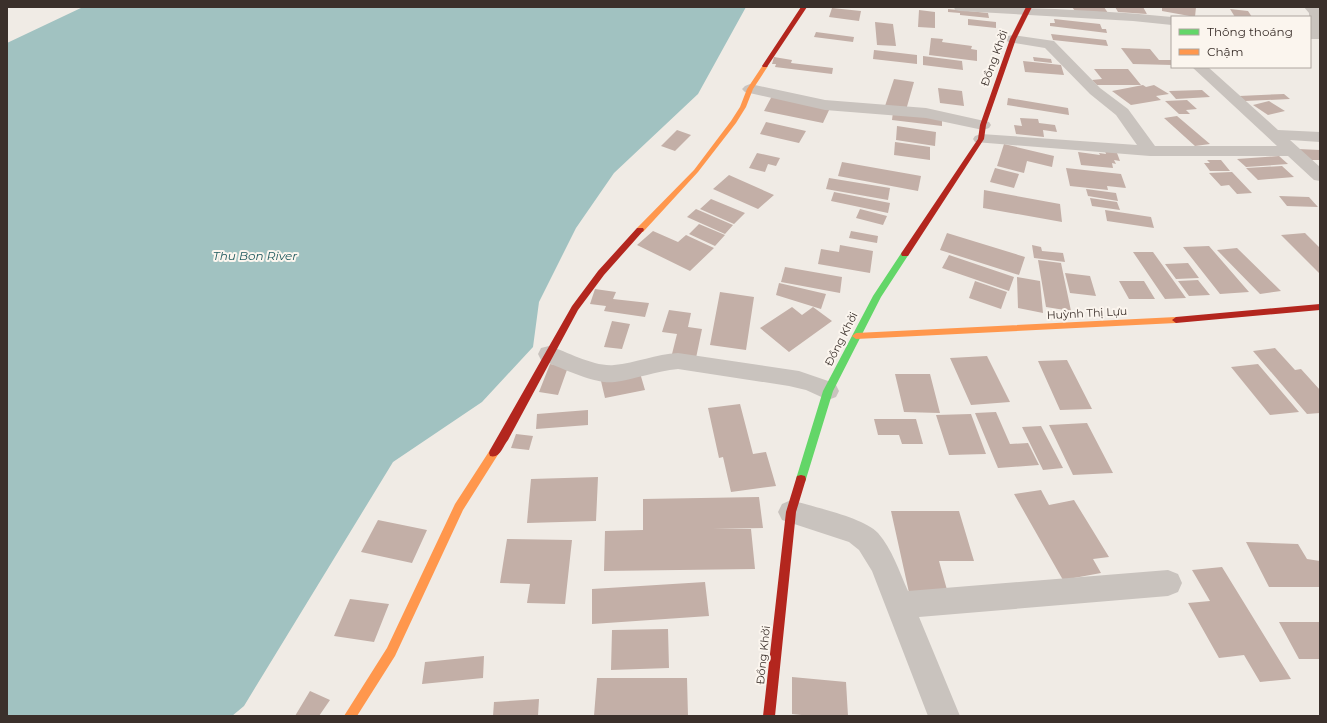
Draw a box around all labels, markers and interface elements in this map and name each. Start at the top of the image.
legend [1171,16,1311,68]
text: Thông thoáng [1207,24,1293,39]
street label: Đồng Khởi [977,28,1011,88]
text: Chậm [1207,44,1243,59]
water label: Thu Bon River [213,248,297,263]
street label: Huỳnh Thị Lựu [1046,304,1128,322]
street label: Đồng Khởi [821,310,861,368]
street label: Đồng Khởi [753,625,773,685]

